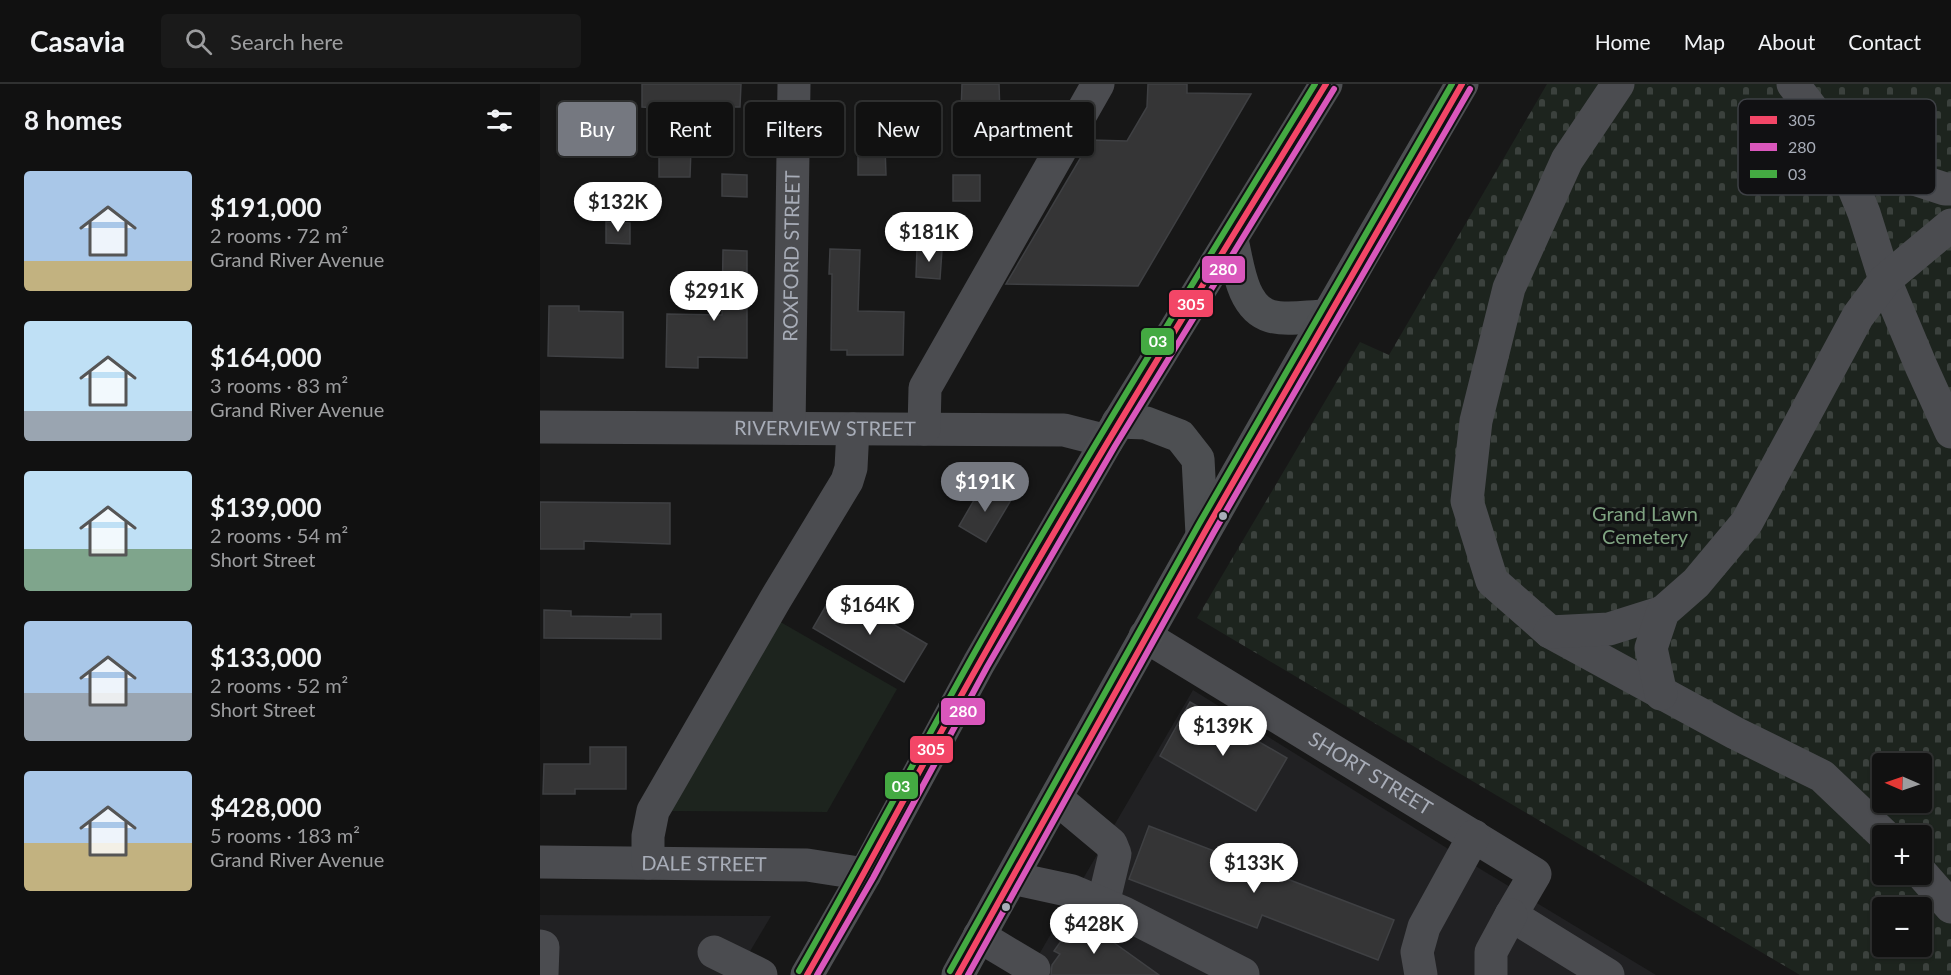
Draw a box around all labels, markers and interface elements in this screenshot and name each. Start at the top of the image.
search box [161,14,581,68]
text: Casavia [30,24,125,58]
icon: search [182,25,215,58]
text: Search here [230,28,344,55]
text: Home [1595,29,1651,54]
text: Map [1684,29,1725,54]
text: About [1758,29,1815,54]
text: Contact [1848,29,1921,54]
legend [1738,99,1936,195]
chip: Buy [558,102,636,156]
chip: Rent [648,102,733,156]
chip: Filters [745,102,844,156]
chip: New [856,102,941,156]
chip: Apartment [953,102,1094,156]
text: 8 homes [24,104,122,136]
icon: filters [483,104,516,137]
text: 305 [1788,110,1816,129]
text: 280 [1788,137,1816,156]
text: 03 [1788,164,1807,183]
street label: ROXFORD STREET [777,170,804,342]
pin: $132K [576,182,660,233]
text: $132K [588,189,648,213]
text: $191,000 [210,191,322,223]
icon: home [72,195,144,267]
pin: $181K [887,212,971,263]
text: $181K [899,219,959,243]
text: 2 rooms · 72 m² [210,223,348,247]
text: Grand River Avenue [210,247,384,271]
line badge: 280 [1201,255,1246,284]
text: 280 [1209,259,1237,278]
pin: $291K [672,271,756,322]
text: $291K [684,278,744,302]
line badge: 305 [1168,289,1214,318]
text: 305 [1177,294,1205,313]
line badge: 03 [1140,327,1175,356]
text: 03 [1149,331,1167,350]
text: $164,000 [210,341,322,373]
icon: home [72,345,144,417]
text: 3 rooms · 83 m² [210,373,348,397]
text: Grand River Avenue [210,397,384,421]
street label: RIVERVIEW STREET [734,415,916,440]
pin: $191K [943,462,1027,513]
text: $191K [955,469,1015,493]
text: $139,000 [210,491,322,523]
icon: home [72,495,144,567]
park label: Grand Lawn Cemetery [1592,501,1698,548]
unlabelled marker [1217,510,1229,522]
text: 2 rooms · 54 m² [210,523,348,547]
text: Short Street [210,547,315,571]
pin: $164K [828,585,912,636]
text: $164K [840,592,900,616]
text: $133,000 [210,641,322,673]
icon: home [72,645,144,717]
text: 2 rooms · 52 m² [210,673,348,697]
text: Short Street [210,697,315,721]
line badge: 280 [940,697,986,726]
text: 280 [949,701,977,720]
pin: $139K [1181,706,1265,757]
text: $139K [1193,713,1253,737]
street label: SHORT STREET [1305,726,1437,820]
line badge: 305 [909,735,954,764]
text: 305 [917,739,945,758]
north arrow [1872,753,1932,813]
map controls [1872,753,1932,957]
line badge: 03 [884,771,919,800]
text: 03 [892,776,910,795]
text: $428,000 [210,791,322,823]
icon: home [72,795,144,867]
text: 5 rooms · 183 m² [210,823,360,847]
button: + [1872,825,1932,885]
pin: $133K [1212,843,1296,894]
text: Grand River Avenue [210,847,384,871]
street label: DALE STREET [641,850,767,876]
text: $133K [1224,850,1284,874]
button: − [1872,897,1932,957]
unlabelled marker [1000,901,1012,913]
pin: $428K [1052,904,1136,955]
text: $428K [1064,911,1124,935]

